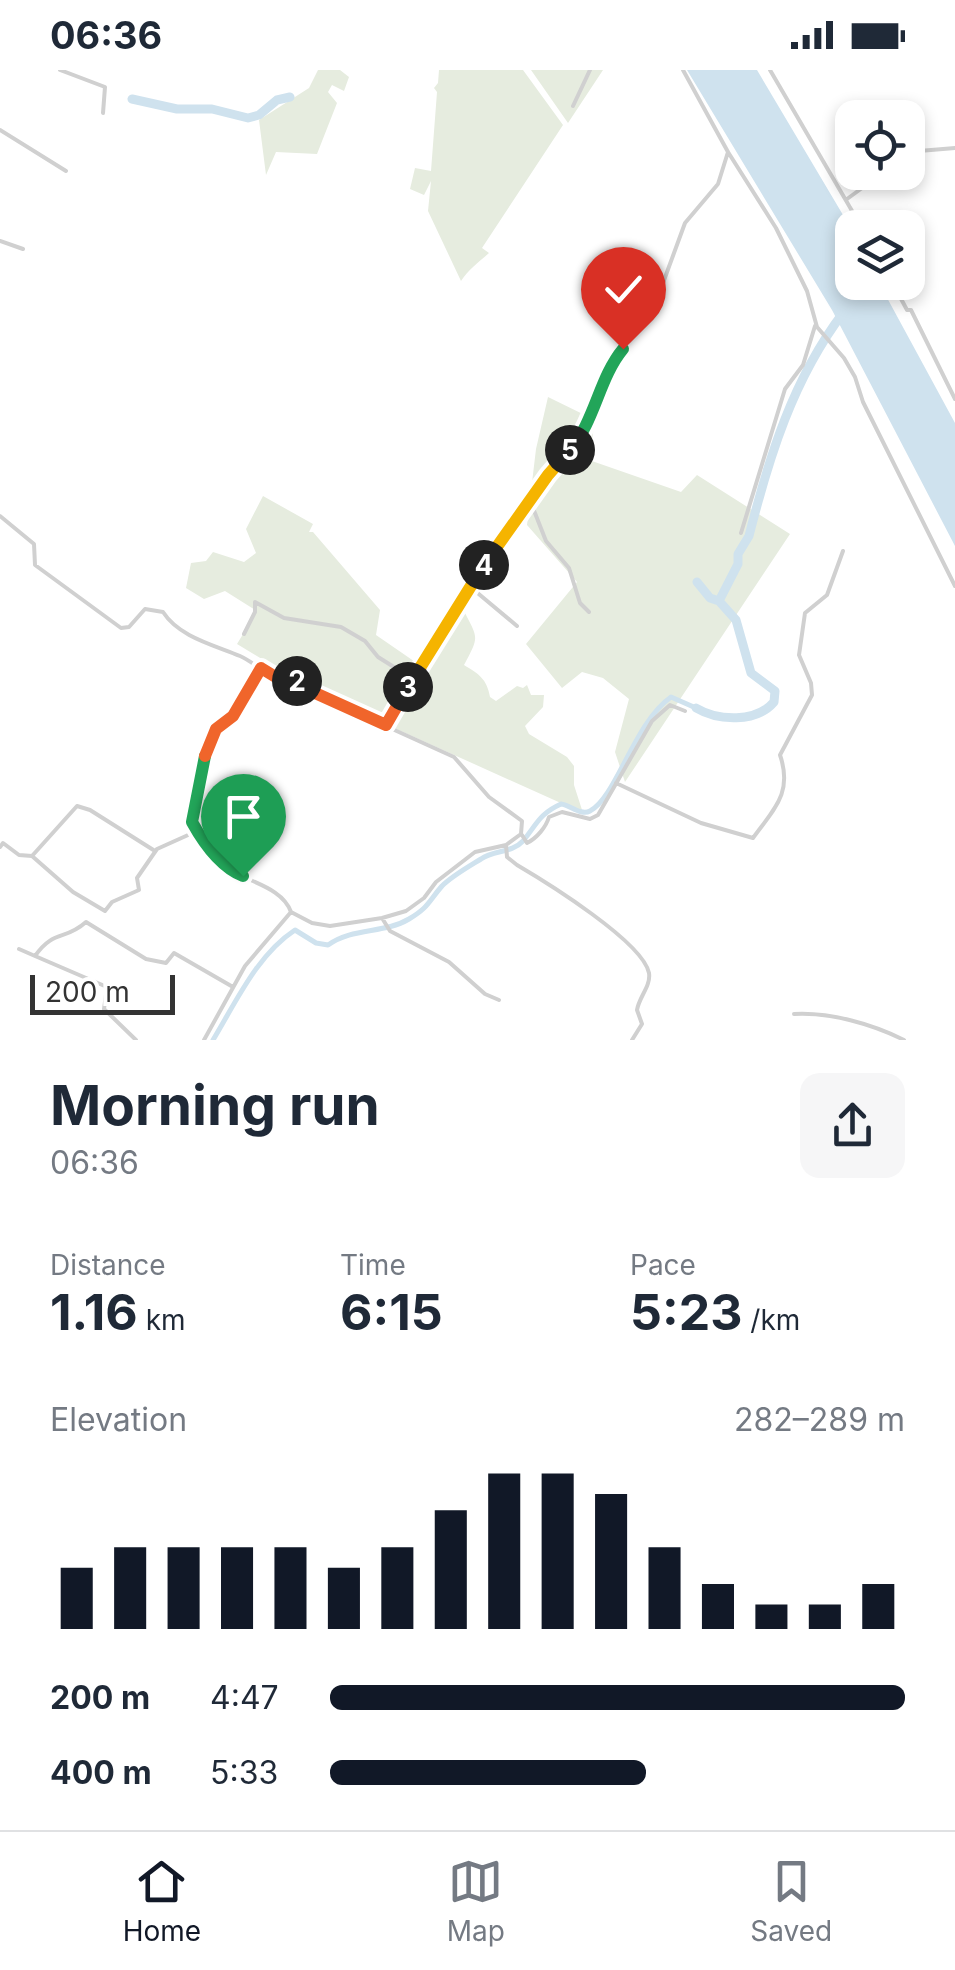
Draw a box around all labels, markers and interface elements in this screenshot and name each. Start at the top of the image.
text: 06:36 [50,12,162,58]
map controls [835,100,925,300]
button: locate [835,100,925,190]
button: layers [835,210,925,300]
pin [581,247,666,350]
icon: check [596,262,651,317]
pin: 5 [545,425,595,475]
text: 5 [561,433,579,467]
pin: 4 [459,540,509,590]
text: 4 [475,548,493,582]
pin: 2 [272,656,322,706]
pin: 3 [383,662,433,712]
text: 2 [288,664,306,698]
text: 3 [399,670,417,704]
pin [201,774,286,877]
icon: arrive [216,789,271,844]
scale bar [30,970,175,1014]
text: 200 m [45,975,130,1009]
text: Morning run [50,1072,380,1138]
button: share [800,1073,905,1178]
text: 06:36 [50,1143,139,1182]
text: Distance [50,1248,166,1282]
text: Time [340,1248,406,1282]
text: Pace [630,1248,696,1282]
text: 1.16 [50,1282,138,1342]
text: 6:15 [340,1282,443,1342]
text: 5:23 [630,1282,742,1342]
text: km [138,1303,186,1337]
text: /km [742,1303,800,1337]
text: Elevation [50,1400,187,1439]
text: 282–289 m [734,1400,905,1439]
text: 200 m [50,1678,150,1717]
text: 4:47 [210,1678,279,1717]
text: 400 m [50,1753,152,1792]
text: 5:33 [210,1753,278,1792]
tab: Home [123,1854,201,1948]
tab: Map [447,1854,505,1948]
tab: Saved [750,1854,832,1948]

